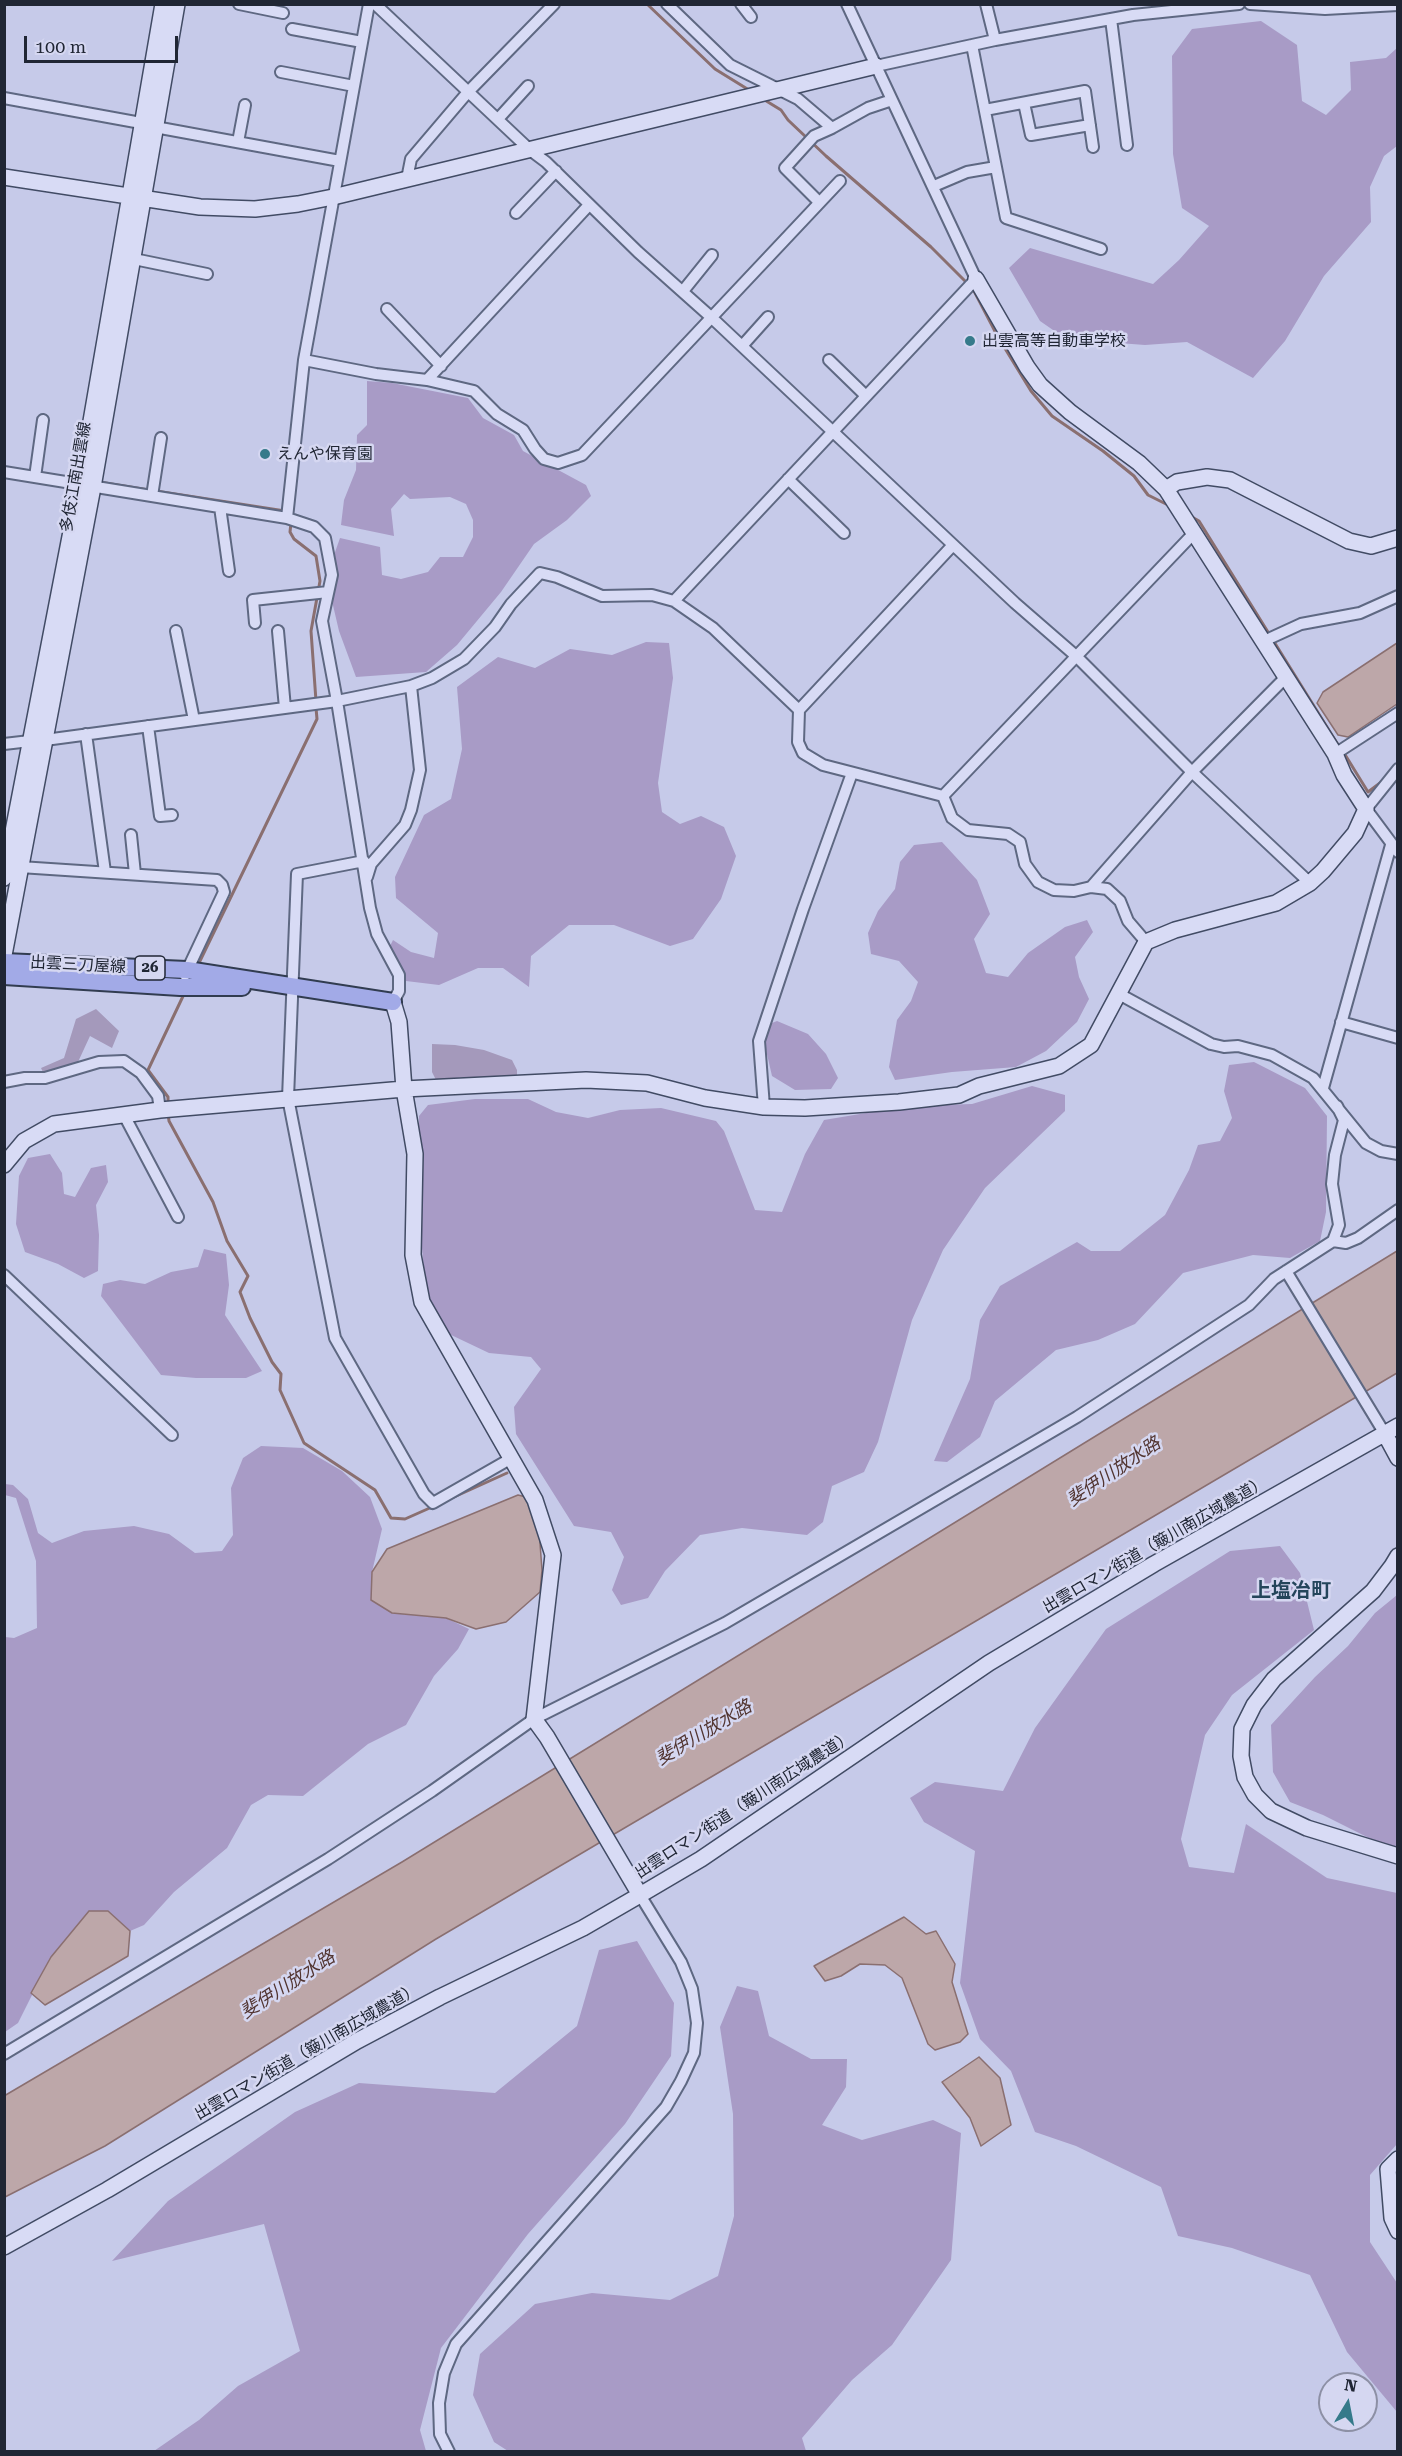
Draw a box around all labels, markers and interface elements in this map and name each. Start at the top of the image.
scale bar [27,24,182,62]
text: 100 m [35,36,86,57]
place label: 出雲高等自動車学校 [982,331,1126,351]
marker: 出雲高等自動車学校 [963,334,977,348]
street label: 多伎江南出雲線 [57,420,95,534]
place label: えんや保育園 [277,444,373,464]
marker: えんや保育園 [258,447,272,461]
street label: 出雲三刀屋線 [30,953,126,977]
road number: 26 [135,956,165,980]
water label: 斐伊川放水路 [1063,1433,1165,1511]
street label: 出雲ロマン街道（簸川南広域農道） [1039,1473,1271,1617]
district label: 上塩冶町 [1251,1579,1331,1603]
water label: 斐伊川放水路 [652,1696,756,1770]
street label: 出雲ロマン街道（簸川南広域農道） [631,1727,857,1883]
water label: 斐伊川放水路 [237,1947,339,2023]
street label: 出雲ロマン街道（簸川南広域農道） [191,1980,423,2124]
north arrow [1318,2372,1378,2432]
text: N [1343,2375,1359,2396]

